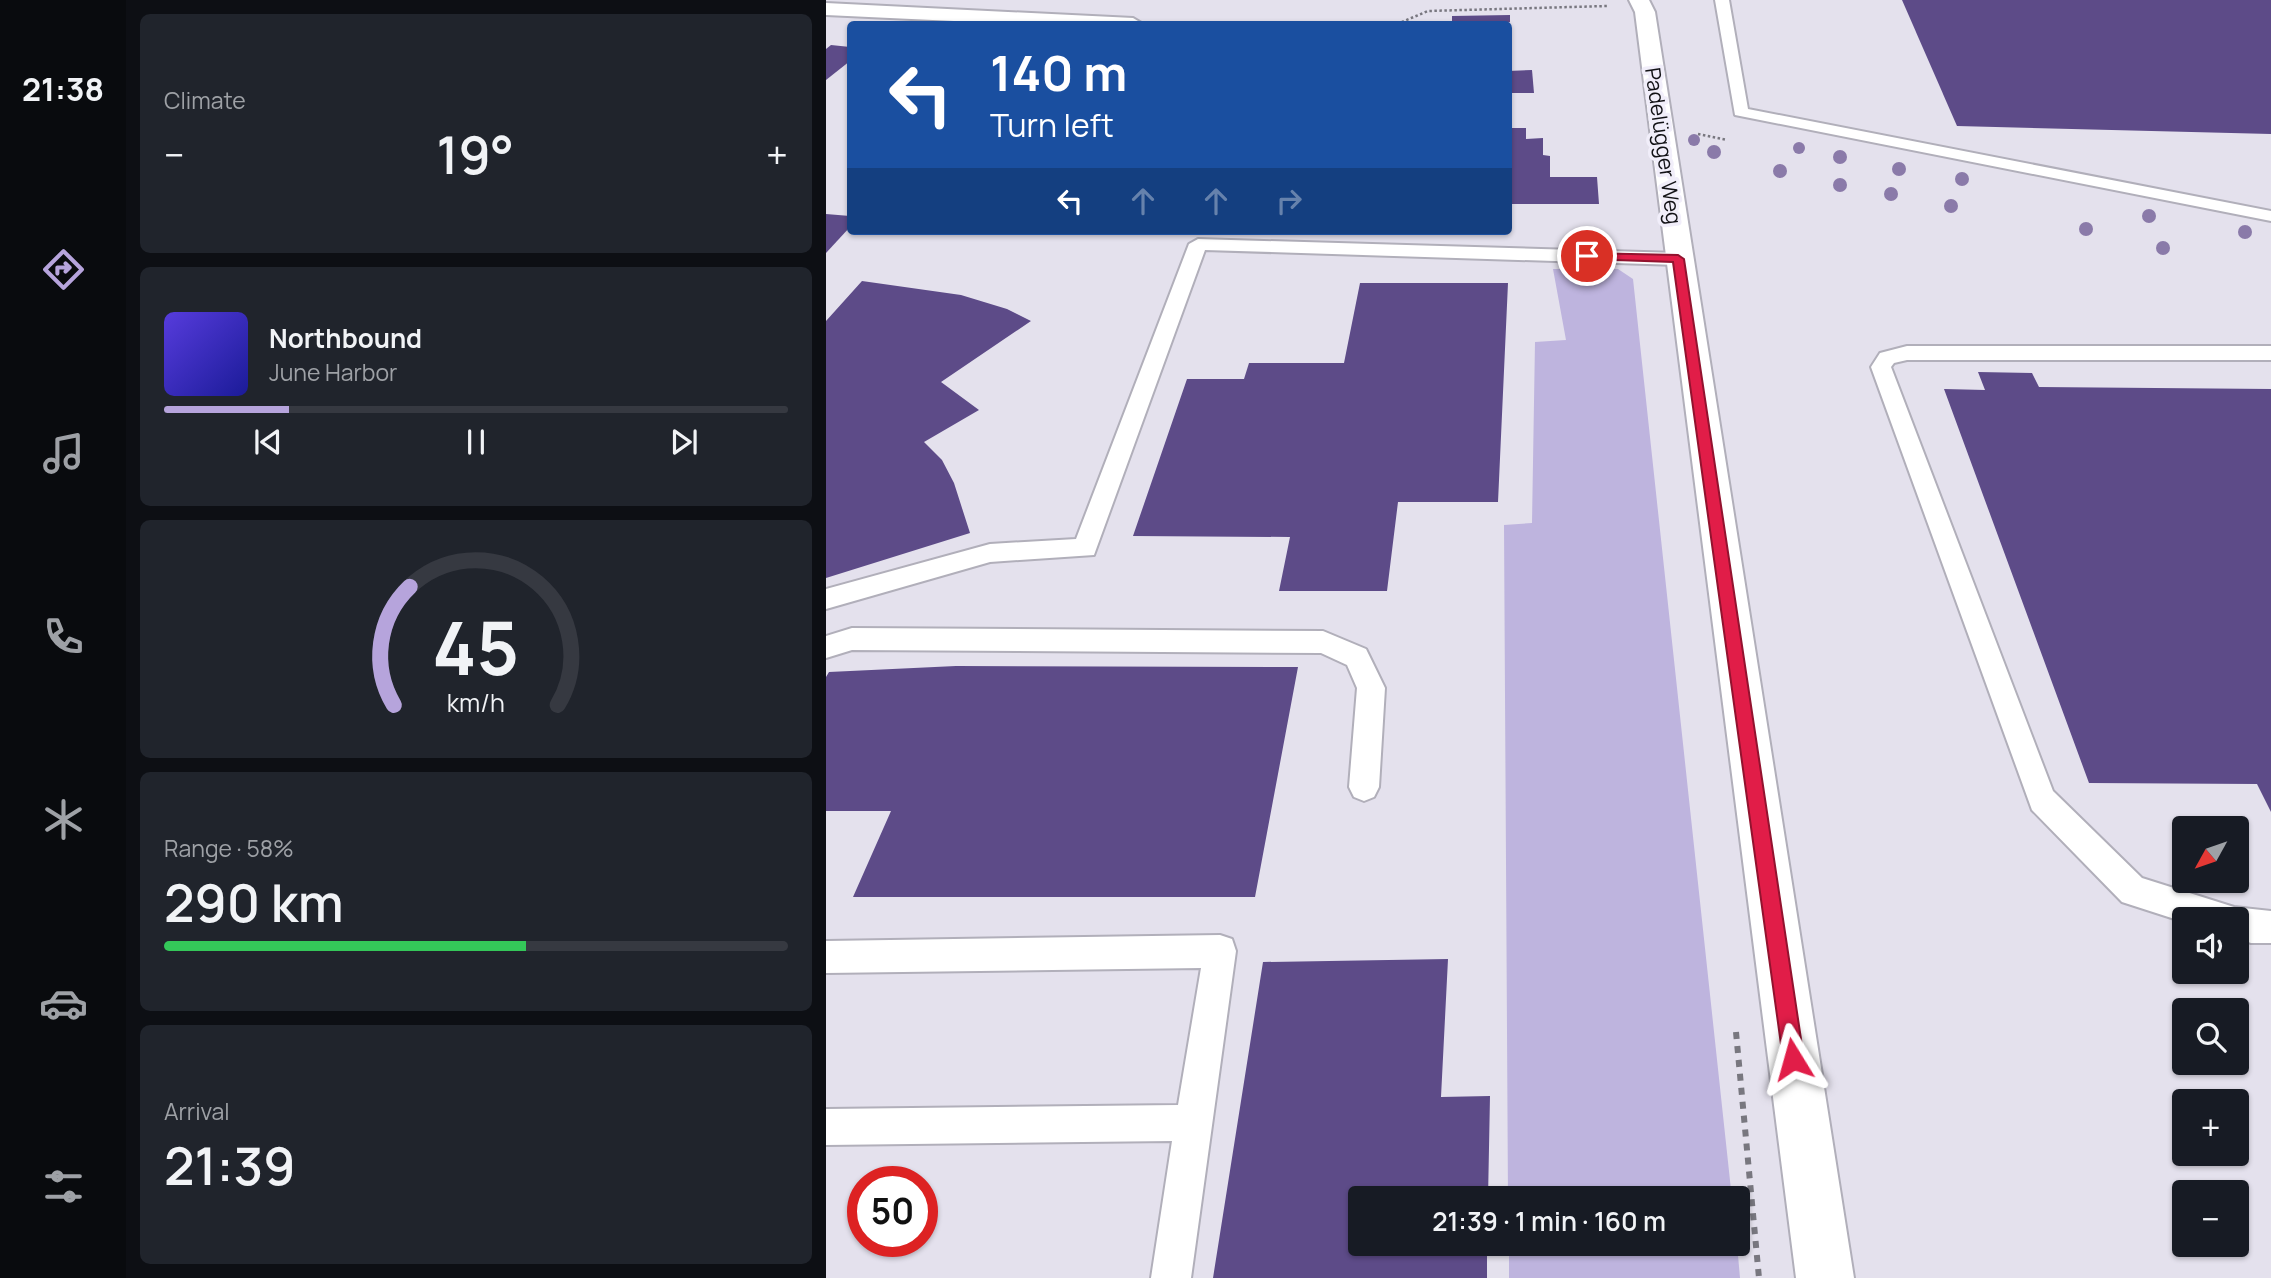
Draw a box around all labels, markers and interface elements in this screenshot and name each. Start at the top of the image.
text: 140 m [990,39,1127,106]
icon: left [875,49,966,140]
street label: Padelügger Weg [1639,66,1689,226]
text: 21:38 [22,67,104,111]
text: Climate [164,84,246,116]
text: Turn left [990,103,1114,147]
text: 19° [436,119,514,190]
text: − [164,128,185,180]
text: + [766,128,788,180]
icon: left [1051,182,1089,220]
icon: ahead [1124,182,1162,220]
icon: ahead [1197,182,1235,220]
icon: right [1270,182,1308,220]
pin [1557,226,1617,286]
icon: arrive [1568,237,1606,275]
icon: directions [39,245,88,294]
text: Northbound [269,320,422,356]
text: June Harbor [269,356,397,388]
icon: previous [249,423,287,461]
icon: pause [457,423,495,461]
icon: next [665,423,703,461]
icon: music [39,429,88,478]
text: 45 [433,597,519,697]
icon: phone [39,612,88,661]
text: km/h [447,685,505,720]
icon: climate [39,795,88,844]
north arrow [2172,816,2249,892]
map controls [2172,816,2249,1257]
text: Range · 58% [164,832,294,864]
text: 290 km [164,867,344,938]
button: sound [2172,907,2249,984]
icon: car [39,979,88,1028]
button: search [2172,998,2249,1075]
position arrow [1756,1022,1830,1096]
button: + [2172,1089,2249,1166]
text: Arrival [164,1095,230,1127]
text: 21:39 [164,1130,296,1201]
icon: filters [39,1162,88,1211]
speed limit sign: 50 [847,1166,938,1257]
button: − [2172,1180,2249,1257]
text: 21:39 · 1 min · 160 m [1432,1203,1666,1239]

